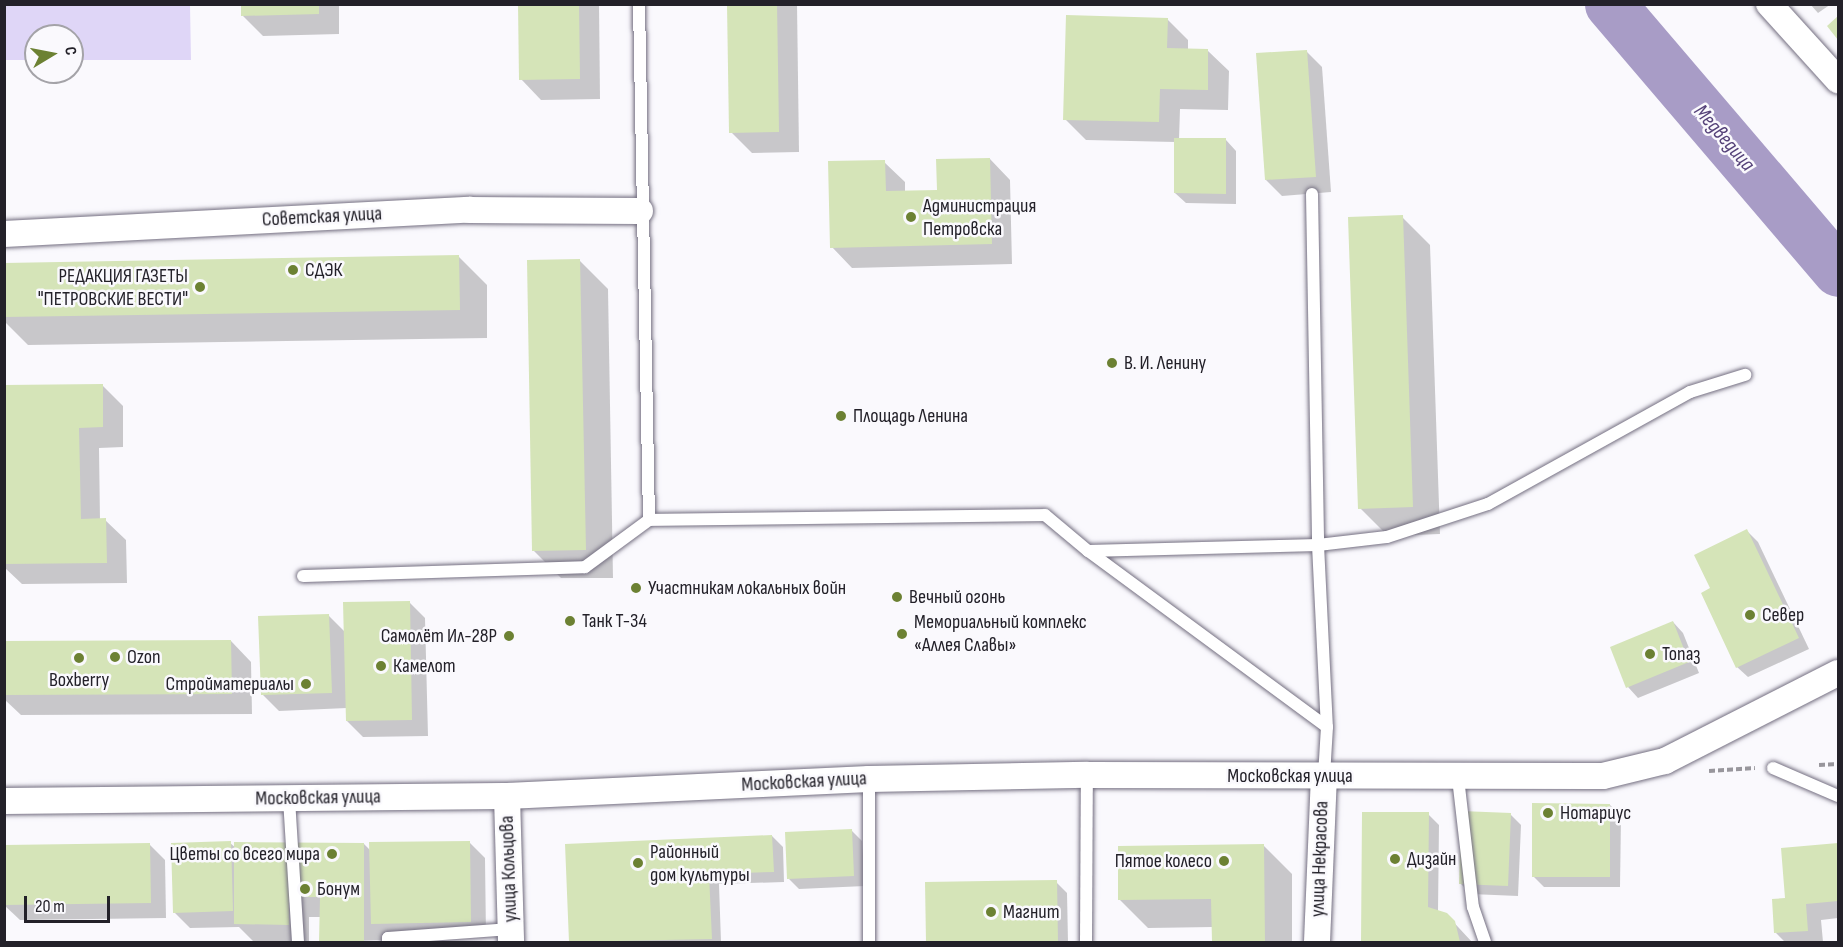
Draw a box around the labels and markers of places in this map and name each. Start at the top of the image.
place label: Администрация Петровска [923,194,1036,241]
marker: Администрация Петровска [904,210,918,224]
place label: СДЭК [305,258,342,282]
marker: СДЭК [286,263,300,277]
place label: РЕДАКЦИЯ ГАЗЕТЫ "ПЕТРОВСКИЕ ВЕСТИ" [38,264,188,311]
marker: РЕДАКЦИЯ ГАЗЕТЫ "ПЕТРОВСКИЕ ВЕСТИ" [193,280,207,294]
place label: В. И. Ленину [1124,351,1206,375]
marker: В. И. Ленину [1105,356,1119,370]
place label: Площадь Ленина [853,404,968,428]
marker: Площадь Ленина [834,409,848,423]
place label: Участникам локальных войн [648,576,846,600]
marker: Участникам локальных войн [629,581,643,595]
place label: Вечный огонь [909,585,1006,609]
marker: Вечный огонь [890,590,904,604]
place label: Север [1762,603,1804,627]
marker: Север [1743,608,1757,622]
place label: Танк Т-34 [582,609,647,633]
place label: Мемориальный комплекс «Аллея Славы» [914,610,1087,657]
marker: Танк Т-34 [563,614,577,628]
place label: Самолёт Ил-28Р [381,624,497,648]
marker: Мемориальный комплекс «Аллея Славы» [895,627,909,641]
marker: Самолёт Ил-28Р [502,629,516,643]
place label: Топаз [1662,642,1701,666]
place label: Ozon [127,645,161,669]
marker: Топаз [1643,647,1657,661]
marker: Ozon [108,650,122,664]
marker: Boxberry [72,651,86,665]
place label: Камелот [393,654,456,678]
marker: Камелот [374,659,388,673]
place label: Boxberry [49,668,109,692]
place label: Стройматериалы [166,672,294,696]
marker: Стройматериалы [299,677,313,691]
place label: Нотариус [1560,801,1631,825]
marker: Нотариус [1541,806,1555,820]
place label: Районный дом культуры [650,840,750,887]
place label: Цветы со всего мира [170,842,320,866]
marker: Цветы со всего мира [325,847,339,861]
place label: Дизайн [1407,847,1456,871]
place label: Пятое колесо [1115,849,1212,873]
marker: Дизайн [1388,852,1402,866]
marker: Пятое колесо [1217,854,1231,868]
marker: Районный дом культуры [631,856,645,870]
place label: Бонум [317,877,360,901]
marker: Бонум [298,882,312,896]
place label: Магнит [1003,900,1060,924]
marker: Магнит [984,905,998,919]

